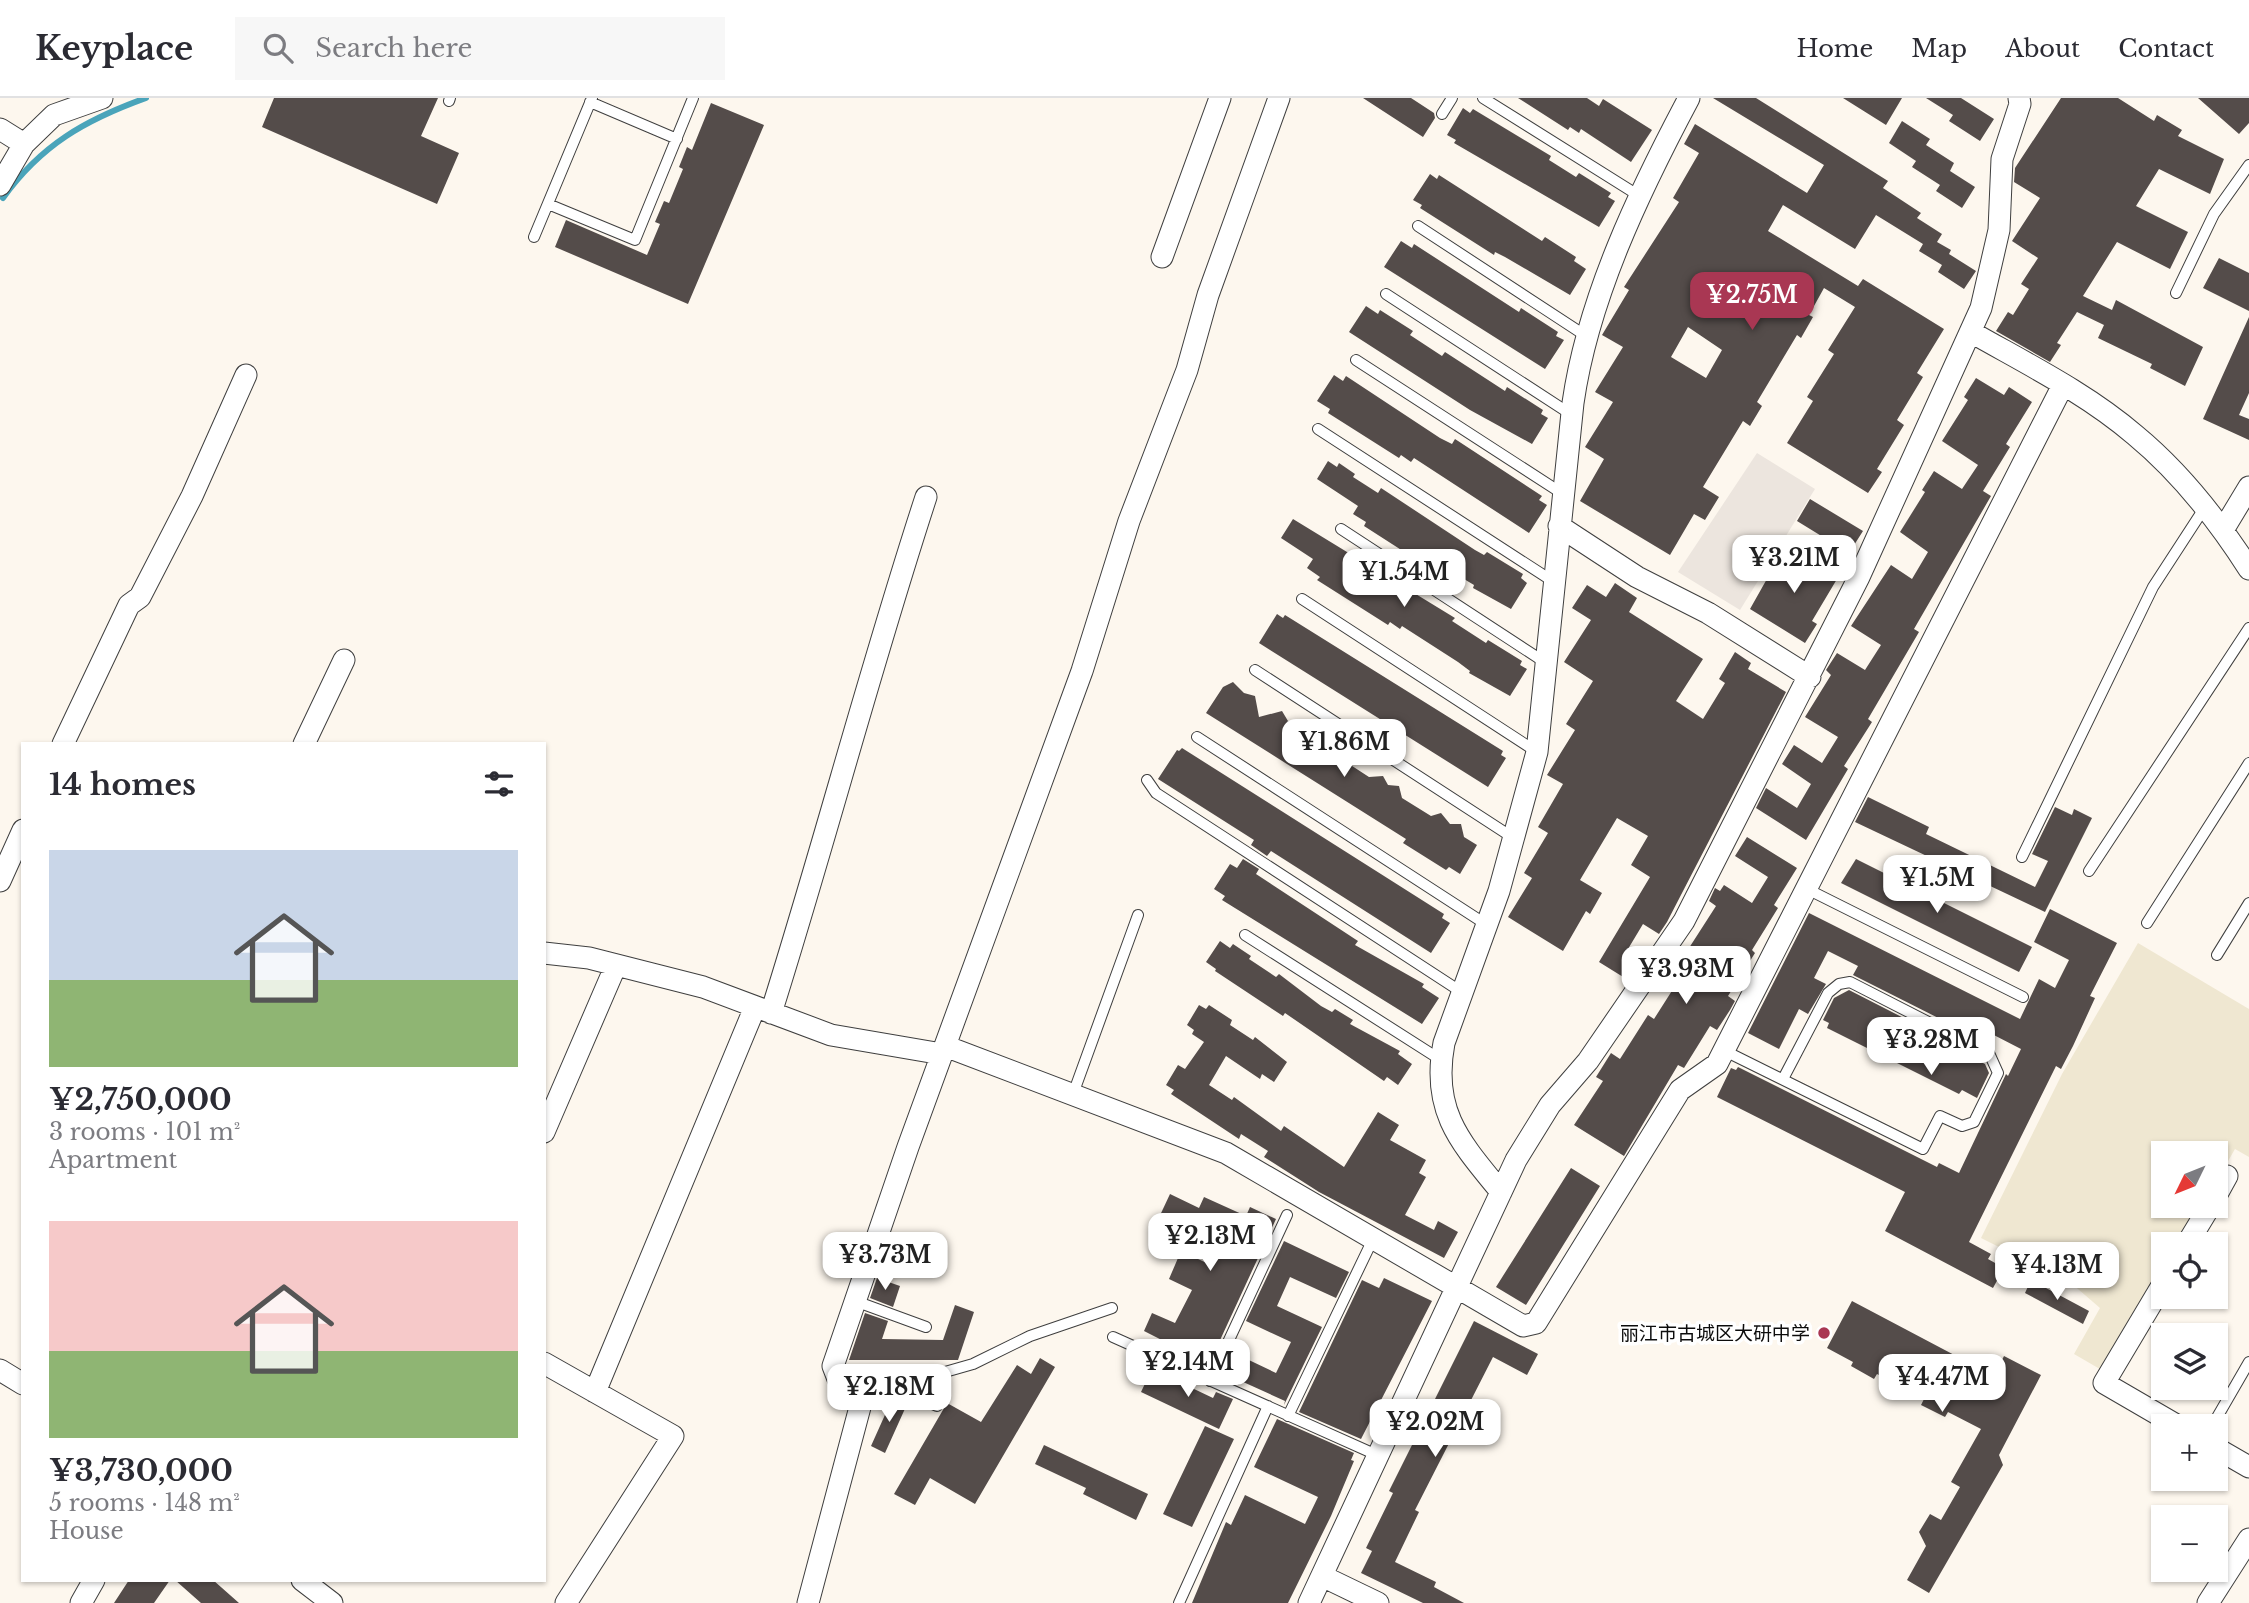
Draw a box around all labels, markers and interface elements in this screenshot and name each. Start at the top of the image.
search box [235,17,725,80]
text: Keyplace [35,28,193,69]
icon: search [259,29,297,67]
text: Search here [315,32,472,64]
text: Home [1797,34,1873,63]
text: Map [1911,34,1967,63]
text: About [2005,34,2080,63]
text: Contact [2118,34,2214,63]
pin: ¥2.75M [1695,272,1809,332]
text: ¥2.75M [1706,281,1798,309]
pin: ¥3.21M [1737,536,1851,595]
text: ¥3.21M [1748,544,1840,572]
pin: ¥1.54M [1347,550,1461,609]
text: ¥1.54M [1359,558,1449,586]
pin: ¥1.86M [1287,720,1401,779]
text: ¥1.86M [1298,728,1390,756]
icon: filters [480,765,518,803]
text: 14 homes [49,766,196,803]
pin: ¥1.5M [1888,856,1986,915]
text: ¥1.5M [1899,864,1975,892]
icon: home [221,895,347,1021]
pin: ¥3.93M [1629,946,1743,1006]
text: ¥3.93M [1638,955,1734,983]
pin: ¥3.28M [1874,1018,1988,1077]
text: ¥3.28M [1883,1026,1979,1054]
text: ¥2,750,000 [49,1081,232,1118]
text: 3 rooms · 101 m² [49,1118,240,1146]
north arrow [2151,1141,2228,1218]
map controls [2151,1141,2228,1582]
text: Apartment [49,1146,177,1174]
pin: ¥2.13M [1153,1214,1267,1273]
text: ¥2.13M [1164,1222,1256,1250]
pin: ¥3.73M [828,1232,942,1292]
button: locate [2151,1232,2228,1309]
text: ¥3.73M [839,1241,931,1269]
pin: ¥4.13M [2000,1242,2114,1302]
text: ¥4.13M [2011,1251,2103,1279]
icon: home [221,1266,347,1392]
place label: 丽江市古城区大研中学 [1620,1322,1810,1345]
button: layers [2151,1323,2228,1400]
marker: 丽江市古城区大研中学 [1816,1325,1832,1341]
pin: ¥2.14M [1131,1340,1245,1399]
text: ¥2.14M [1142,1348,1234,1376]
pin: ¥4.47M [1885,1354,1999,1414]
text: ¥4.47M [1895,1363,1989,1391]
pin: ¥2.18M [832,1364,946,1424]
text: ¥2.18M [843,1373,935,1401]
pin: ¥2.02M [1378,1400,1492,1459]
text: ¥2.02M [1386,1408,1484,1436]
button: + [2151,1414,2228,1491]
text: ¥3,730,000 [49,1452,233,1489]
text: 5 rooms · 148 m² [49,1489,240,1517]
button: − [2151,1505,2228,1582]
text: House [49,1517,124,1545]

